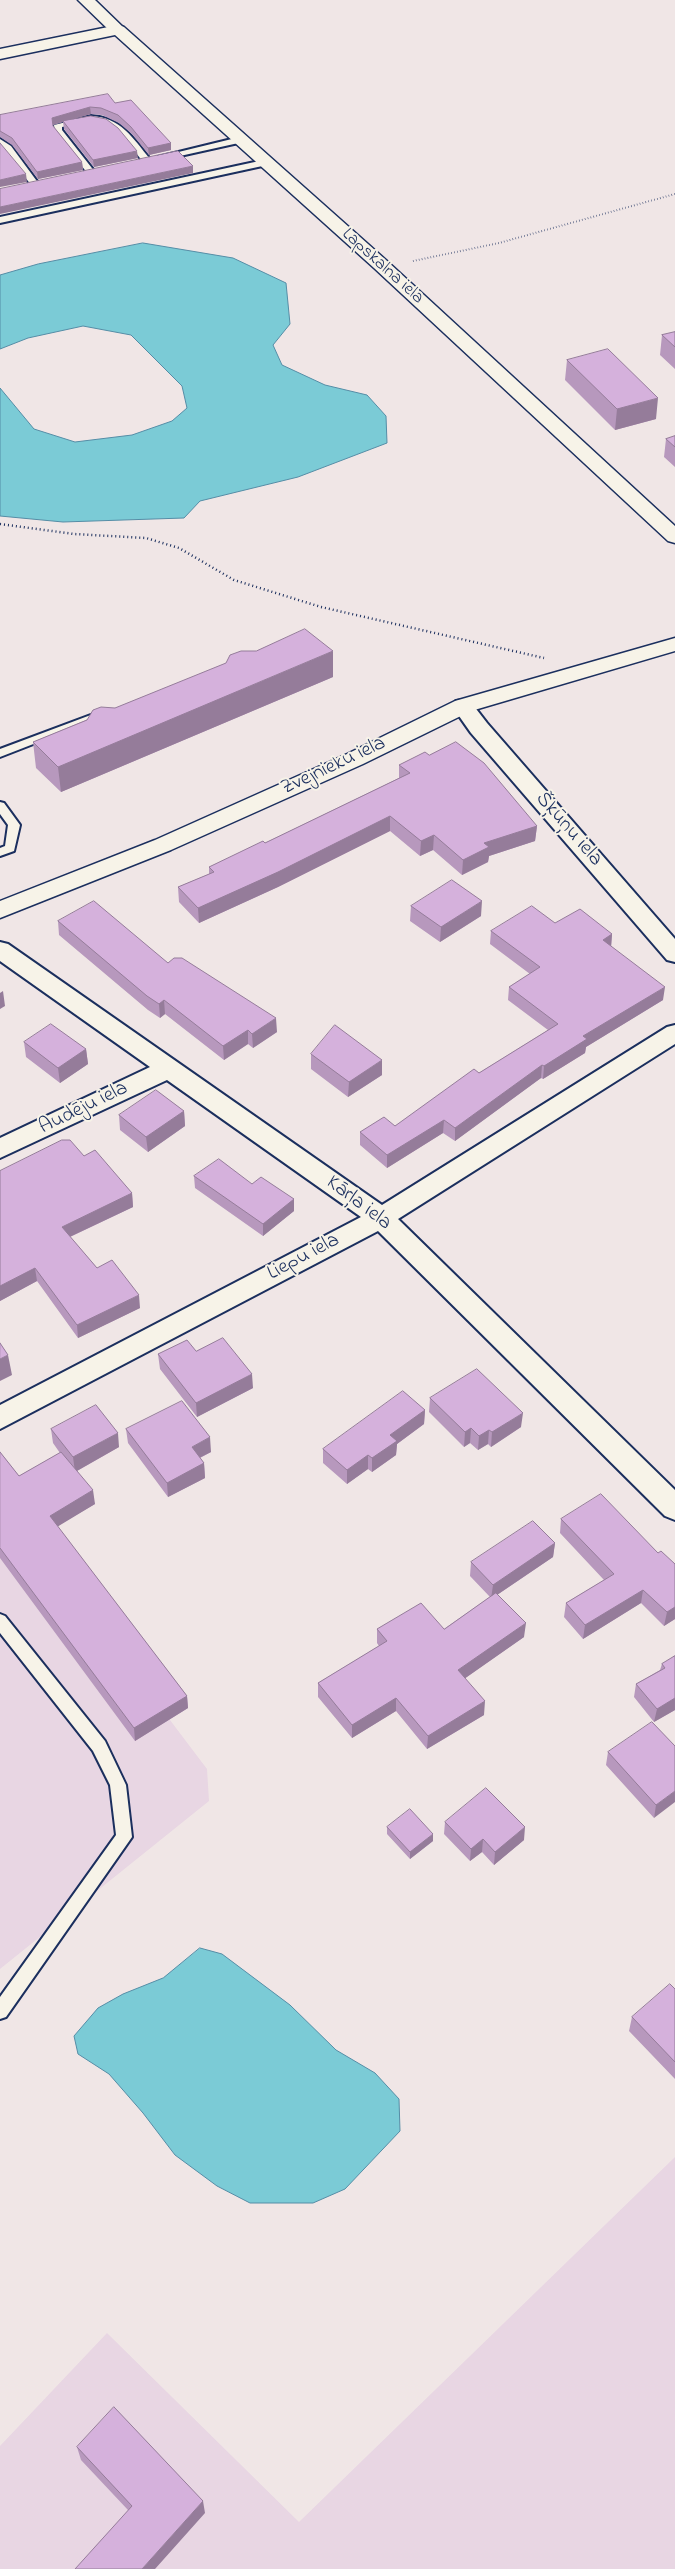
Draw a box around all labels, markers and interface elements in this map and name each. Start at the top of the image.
street label: Lapskalna iela [336,224,428,310]
street label: Zvejnieku iela [278,732,390,802]
street label: Šķūņu iela [529,788,607,872]
street label: Audēju iela [36,1077,132,1141]
street label: Kārļa iela [320,1171,396,1237]
street label: Liepu iela [264,1229,344,1287]

